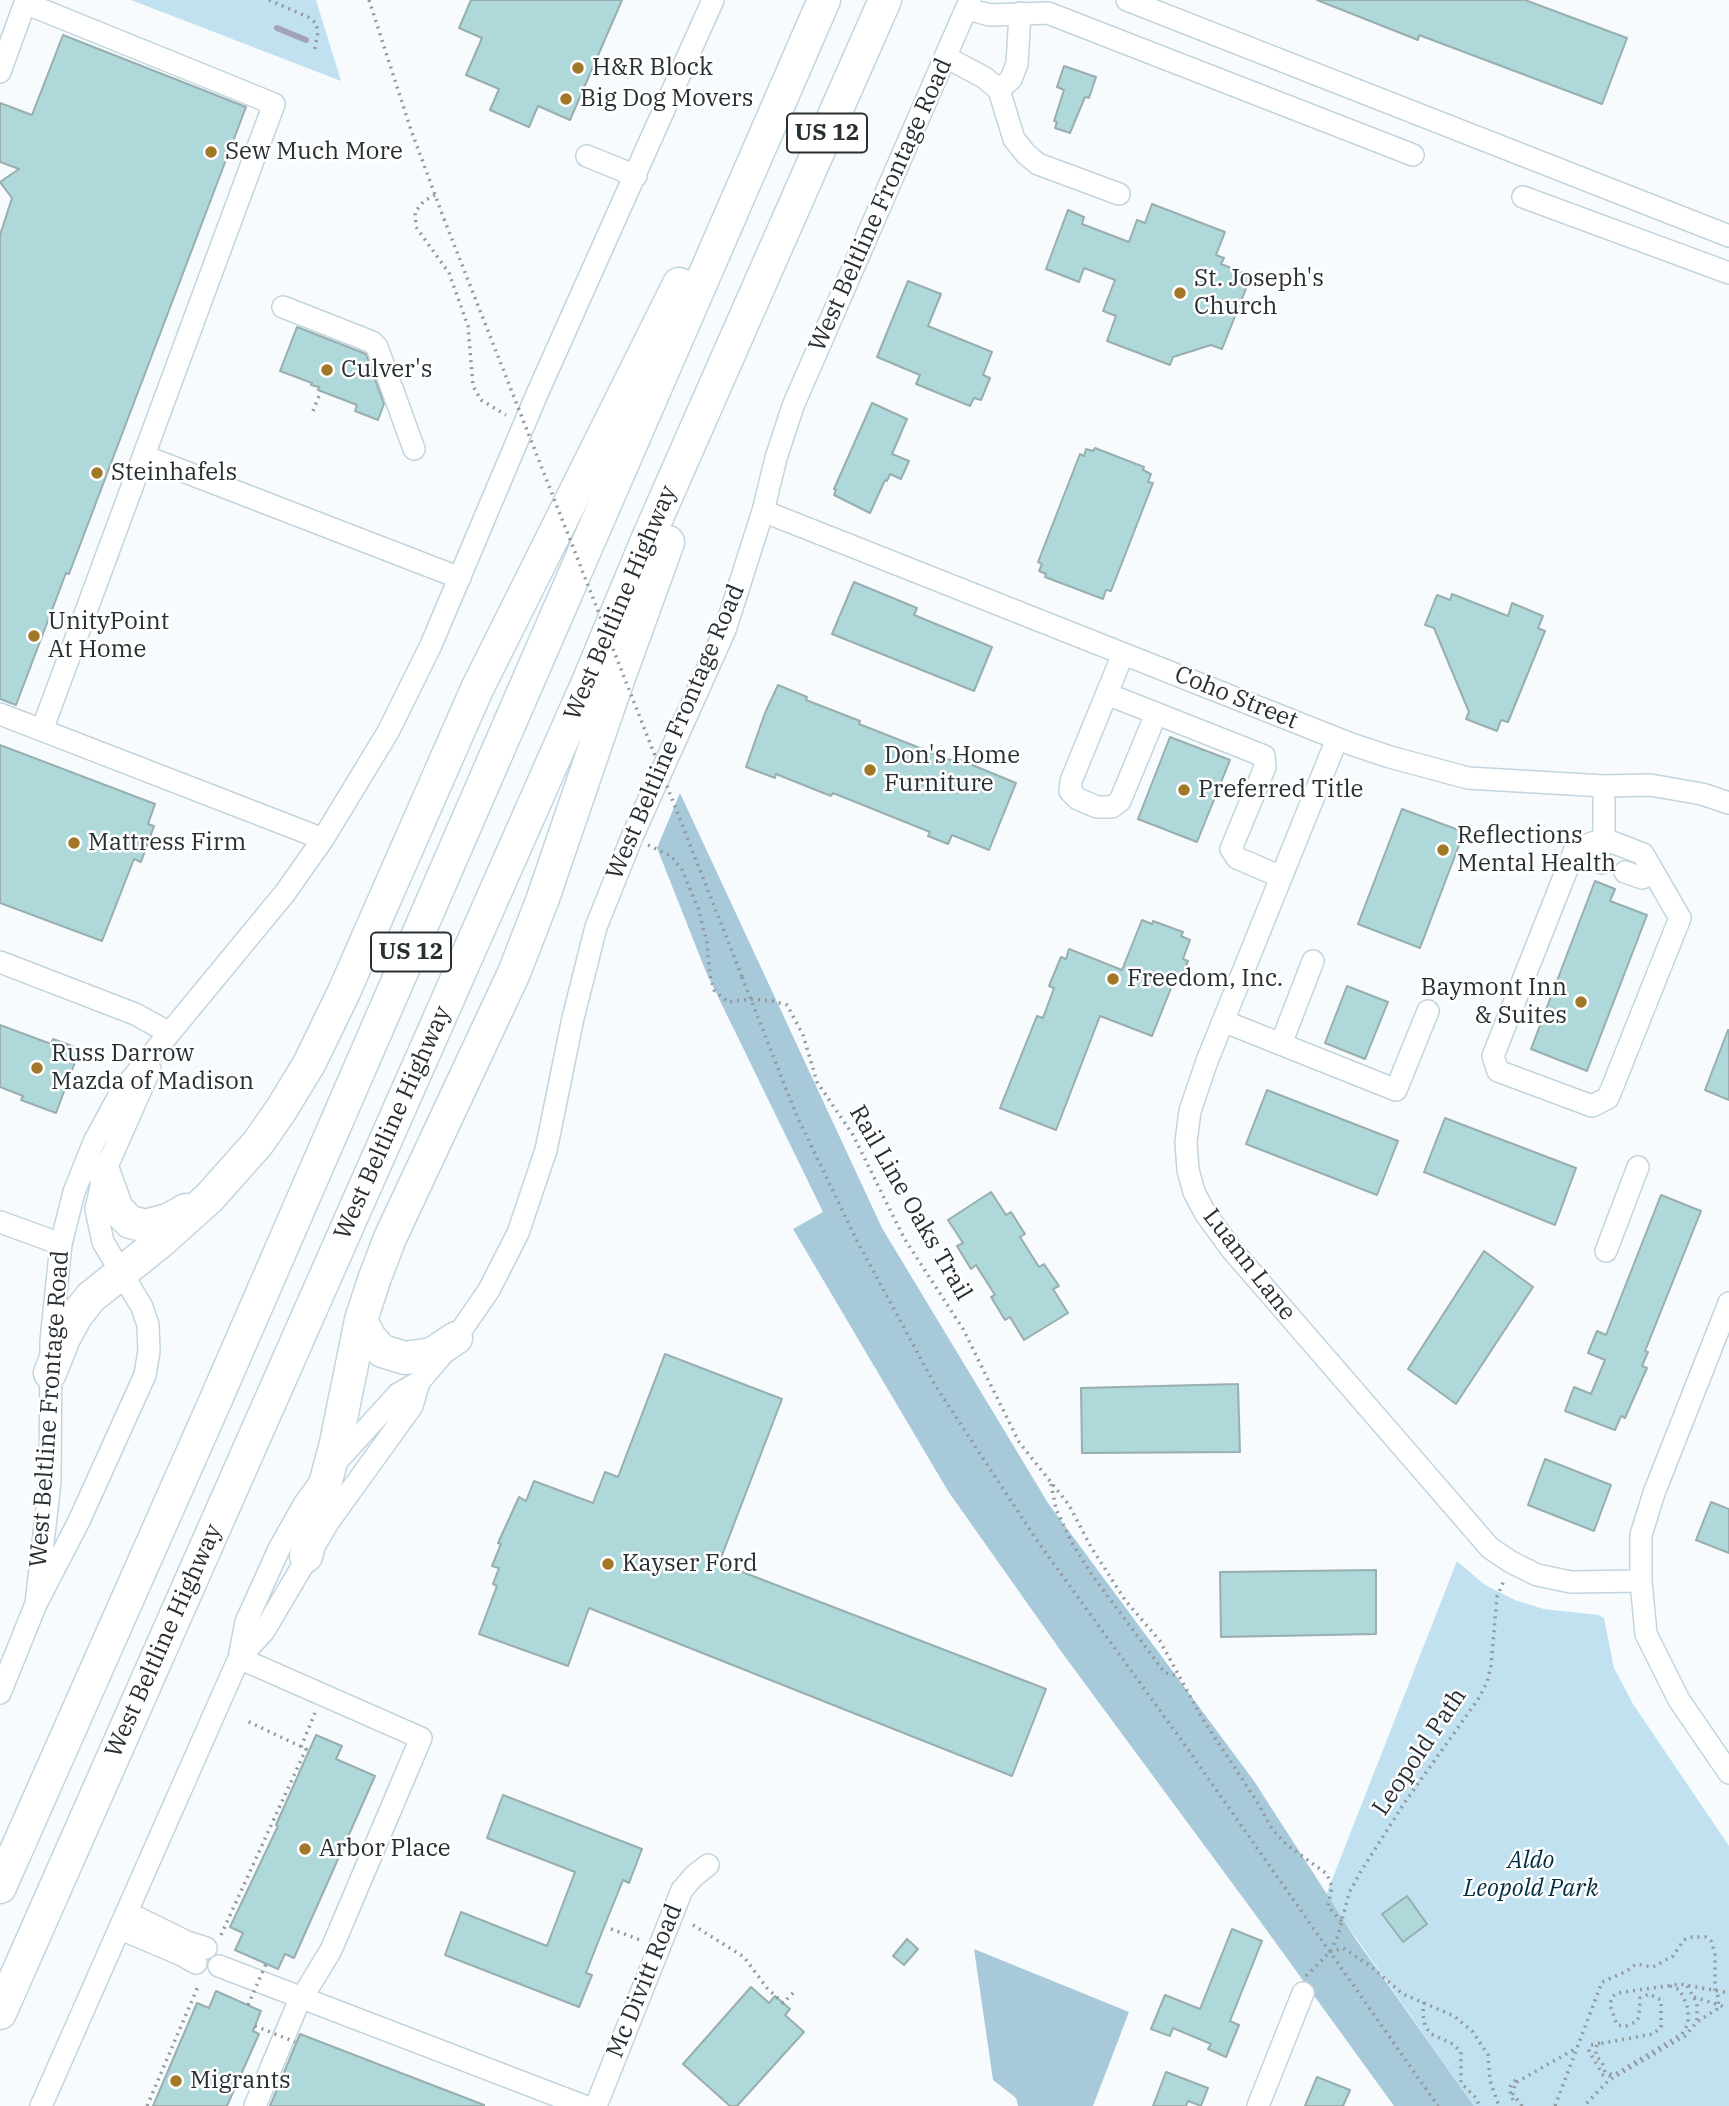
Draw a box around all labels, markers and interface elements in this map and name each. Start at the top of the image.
place label: H&R Block [592,54,713,82]
street label: West Beltline Frontage Road [803,54,959,356]
marker: H&R Block [570,60,586,76]
place label: Big Dog Movers [580,85,753,113]
marker: Big Dog Movers [558,91,574,107]
road number: US 12 [787,114,867,152]
place label: Sew Much More [225,138,403,166]
marker: Sew Much More [203,144,219,160]
place label: St. Joseph's Church [1194,265,1324,321]
marker: St. Joseph's Church [1172,285,1188,301]
place label: Culver's [341,356,433,384]
marker: Culver's [319,362,335,378]
place label: Steinhafels [111,459,237,487]
marker: Steinhafels [89,465,105,481]
street label: West Beltline Highway [558,481,684,725]
street label: West Beltline Frontage Road [601,580,751,884]
place label: UnityPoint At Home [48,608,169,664]
marker: UnityPoint At Home [26,628,42,644]
street label: Coho Street [1170,660,1302,736]
place label: Don's Home Furniture [884,742,1020,798]
marker: Don's Home Furniture [862,762,878,778]
place label: Preferred Title [1198,776,1363,804]
marker: Preferred Title [1176,782,1192,798]
place label: Reflections Mental Health [1457,822,1616,878]
place label: Mattress Firm [88,829,246,857]
marker: Mattress Firm [66,835,82,851]
marker: Reflections Mental Health [1435,842,1451,858]
road number: US 12 [371,932,451,972]
place label: Freedom, Inc. [1127,965,1283,993]
marker: Freedom, Inc. [1105,971,1121,987]
place label: Baymont Inn & Suites [1420,974,1567,1030]
marker: Baymont Inn & Suites [1573,994,1589,1010]
street label: West Beltline Highway [329,1002,457,1244]
place label: Russ Darrow Mazda of Madison [51,1040,254,1096]
marker: Russ Darrow Mazda of Madison [29,1060,45,1076]
street label: Rail Line Oaks Trail [842,1100,978,1306]
street label: Luann Lane [1196,1203,1302,1327]
street label: West Beltline Frontage Road [25,1250,75,1568]
street label: West Beltline Highway [100,1520,228,1762]
place label: Kayser Ford [622,1550,758,1578]
marker: Kayser Ford [600,1556,616,1572]
street label: Leopold Path [1367,1683,1473,1821]
place label: Arbor Place [319,1835,451,1863]
marker: Arbor Place [297,1841,313,1857]
park label: Aldo Leopold Park [1463,1847,1599,1903]
street label: Mc Divitt Road [601,1900,689,2062]
place label: Migrants [190,2067,291,2095]
marker: Migrants [168,2073,184,2089]

